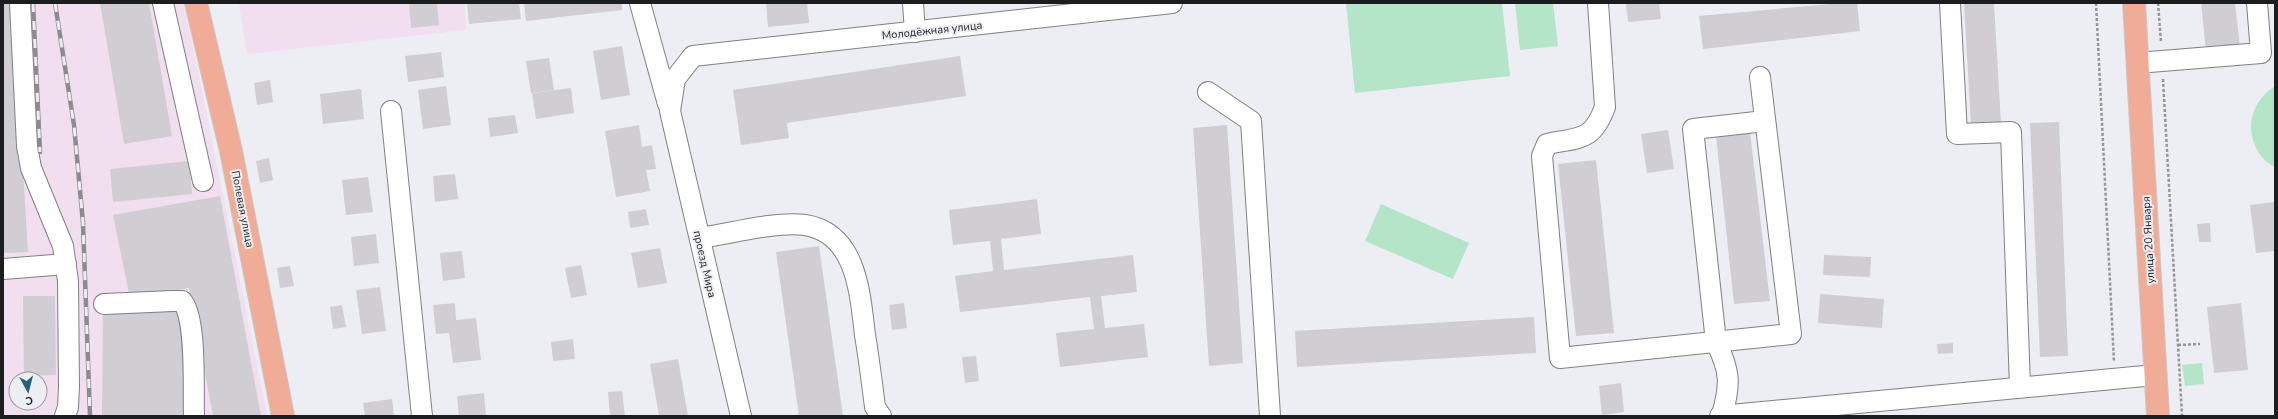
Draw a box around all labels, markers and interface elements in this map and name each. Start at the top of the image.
street label: Молодёжная улица [881,18,983,43]
street label: Полевая улица [228,169,257,249]
street label: улица 20 Января [2139,196,2158,284]
street label: проезд Мира [690,229,720,299]
north arrow [8,371,48,411]
text: С [24,393,34,408]

